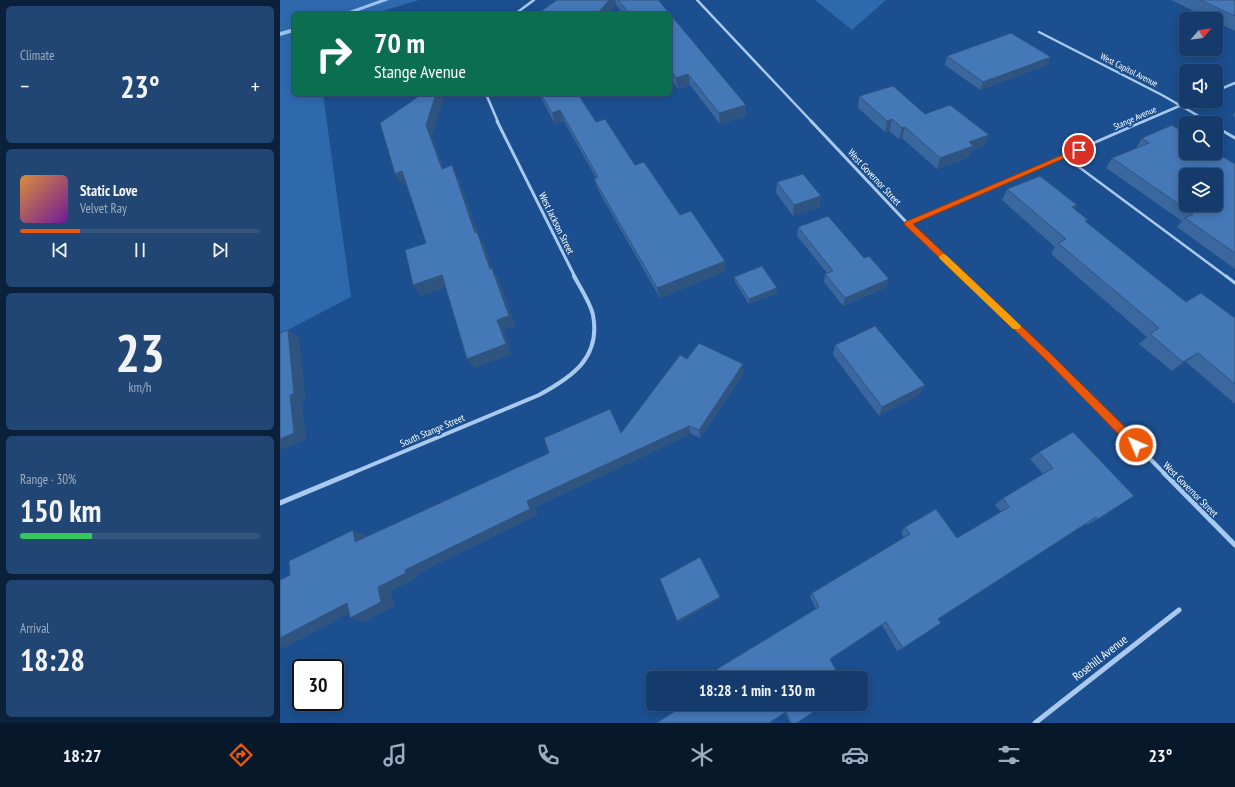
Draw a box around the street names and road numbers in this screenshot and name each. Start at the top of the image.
street label: West Capitol Avenue [1099,50,1160,89]
street label: Stange Avenue [1112,103,1158,132]
street label: West Governor Street [845,146,904,209]
street label: West Jackson Street [536,190,577,257]
street label: South Stange Street [398,411,467,450]
street label: West Governor Street [1160,459,1221,520]
street label: Rosehill Avenue [1069,632,1130,684]

